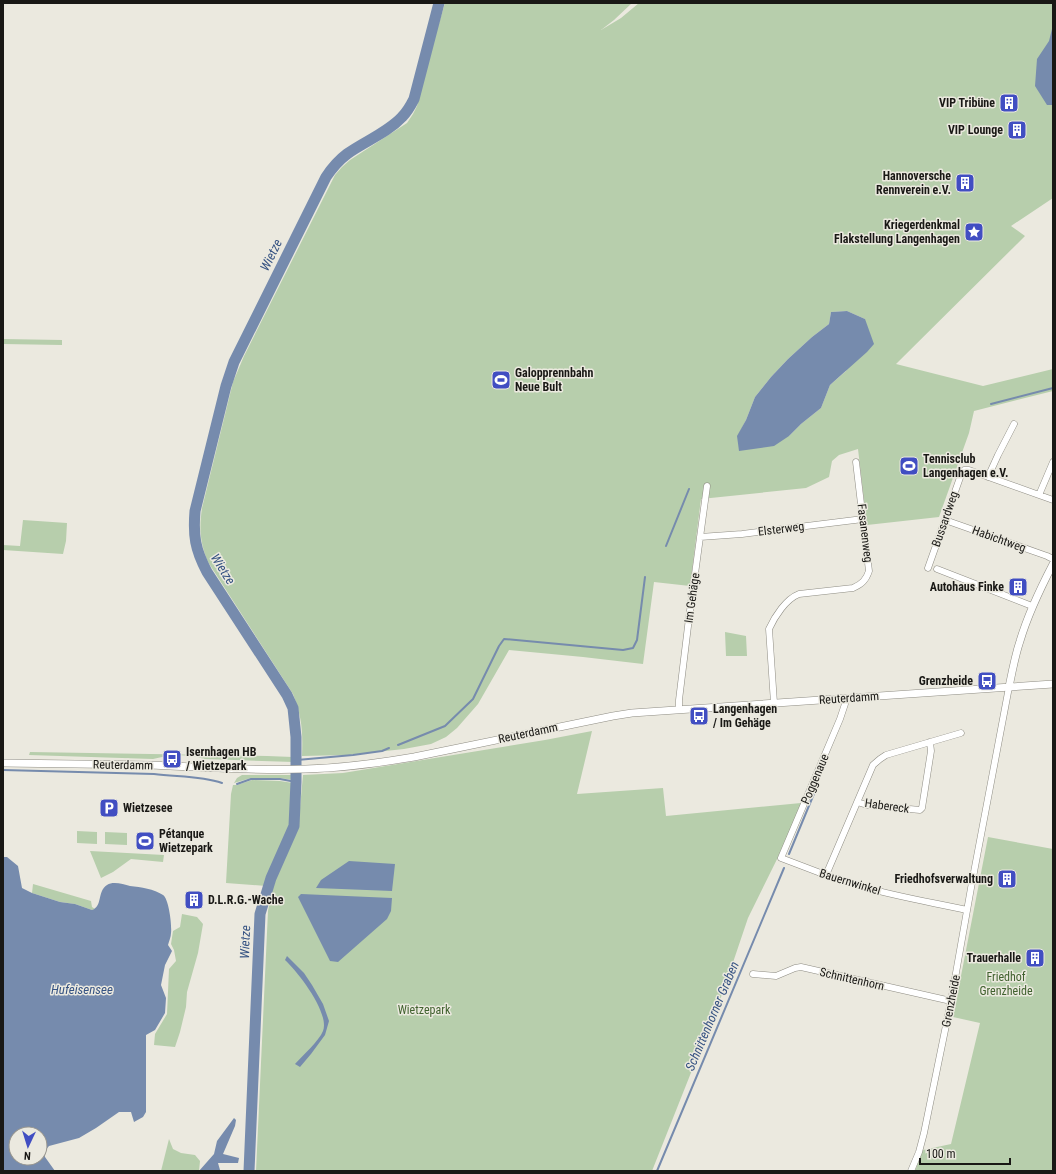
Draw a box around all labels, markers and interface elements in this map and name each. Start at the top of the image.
building icon: VIP Tribüne [998,92,1020,114]
place label: VIP Tribüne [939,96,995,110]
building icon: VIP Lounge [1006,119,1028,141]
place label: VIP Lounge [948,123,1003,137]
place label: Hannoversche Rennverein e.V. [876,169,951,197]
building icon: Hannoversche Rennverein e.V. [954,172,976,194]
place label: Kriegerdenkmal Flakstellung Langenhagen [834,218,960,246]
place icon: Kriegerdenkmal Flakstellung Langenhagen [963,221,985,243]
water label: Wietze [257,237,285,273]
place label: Galopprennbahn Neue Bult [515,366,593,394]
sports icon: Galopprennbahn Neue Bult [490,369,512,391]
place label: Tennisclub Langenhagen e.V. [923,452,1008,480]
sports icon: Tennisclub Langenhagen e.V. [898,455,920,477]
street label: Bussardweg [929,489,961,549]
street label: Fasanenweg [854,503,876,563]
street label: Elsterweg [757,519,805,539]
street label: Habichtweg [970,523,1028,555]
water label: Wietze [208,551,238,587]
street label: Im Gehäge [682,572,703,624]
building icon: Autohaus Finke [1007,576,1029,598]
place label: Autohaus Finke [930,580,1004,594]
bus stop icon: Grenzheide [976,670,998,692]
place label: Grenzheide [919,674,973,688]
street label: Reuterdamm [818,689,880,707]
place label: Langenhagen / Im Gehäge [713,702,777,730]
bus stop icon: Langenhagen / Im Gehäge [688,705,710,727]
street label: Reuterdamm [497,720,559,746]
place label: Isernhagen HB / Wietzepark [186,745,257,773]
bus stop icon: Isernhagen HB / Wietzepark [161,748,183,770]
street label: Poggenaue [798,752,832,806]
street label: Reuterdamm [93,757,153,773]
street label: Habereck [864,796,911,816]
parking icon: Wietzesee [98,797,120,819]
place label: Wietzesee [123,801,173,815]
place label: Pétanque Wietzepark [159,827,213,855]
sports icon: Pétanque Wietzepark [134,830,156,852]
street label: Bauernwinkel [818,866,882,898]
building icon: Friedhofsverwaltung [996,868,1018,890]
place label: Friedhofsverwaltung [895,872,993,886]
building icon: D.L.R.G.-Wache [183,889,205,911]
place label: D.L.R.G.-Wache [208,893,284,907]
water label: Wietze [237,925,253,959]
building icon: Trauerhalle [1024,947,1046,969]
place label: Trauerhalle [966,951,1021,965]
water label: Schnittenhorner Graben [682,959,742,1073]
street label: Schnittenhorn [818,965,886,993]
park label: Friedhof Grenzheide [979,970,1033,998]
street label: Grenzheide [939,973,963,1028]
water label: Hufeisensee [51,982,113,997]
park label: Wietzepark [398,1003,451,1017]
north arrow [8,1126,48,1166]
scale bar [920,1140,1010,1166]
text: 100 m [926,1147,956,1161]
text: N [23,1149,31,1162]

